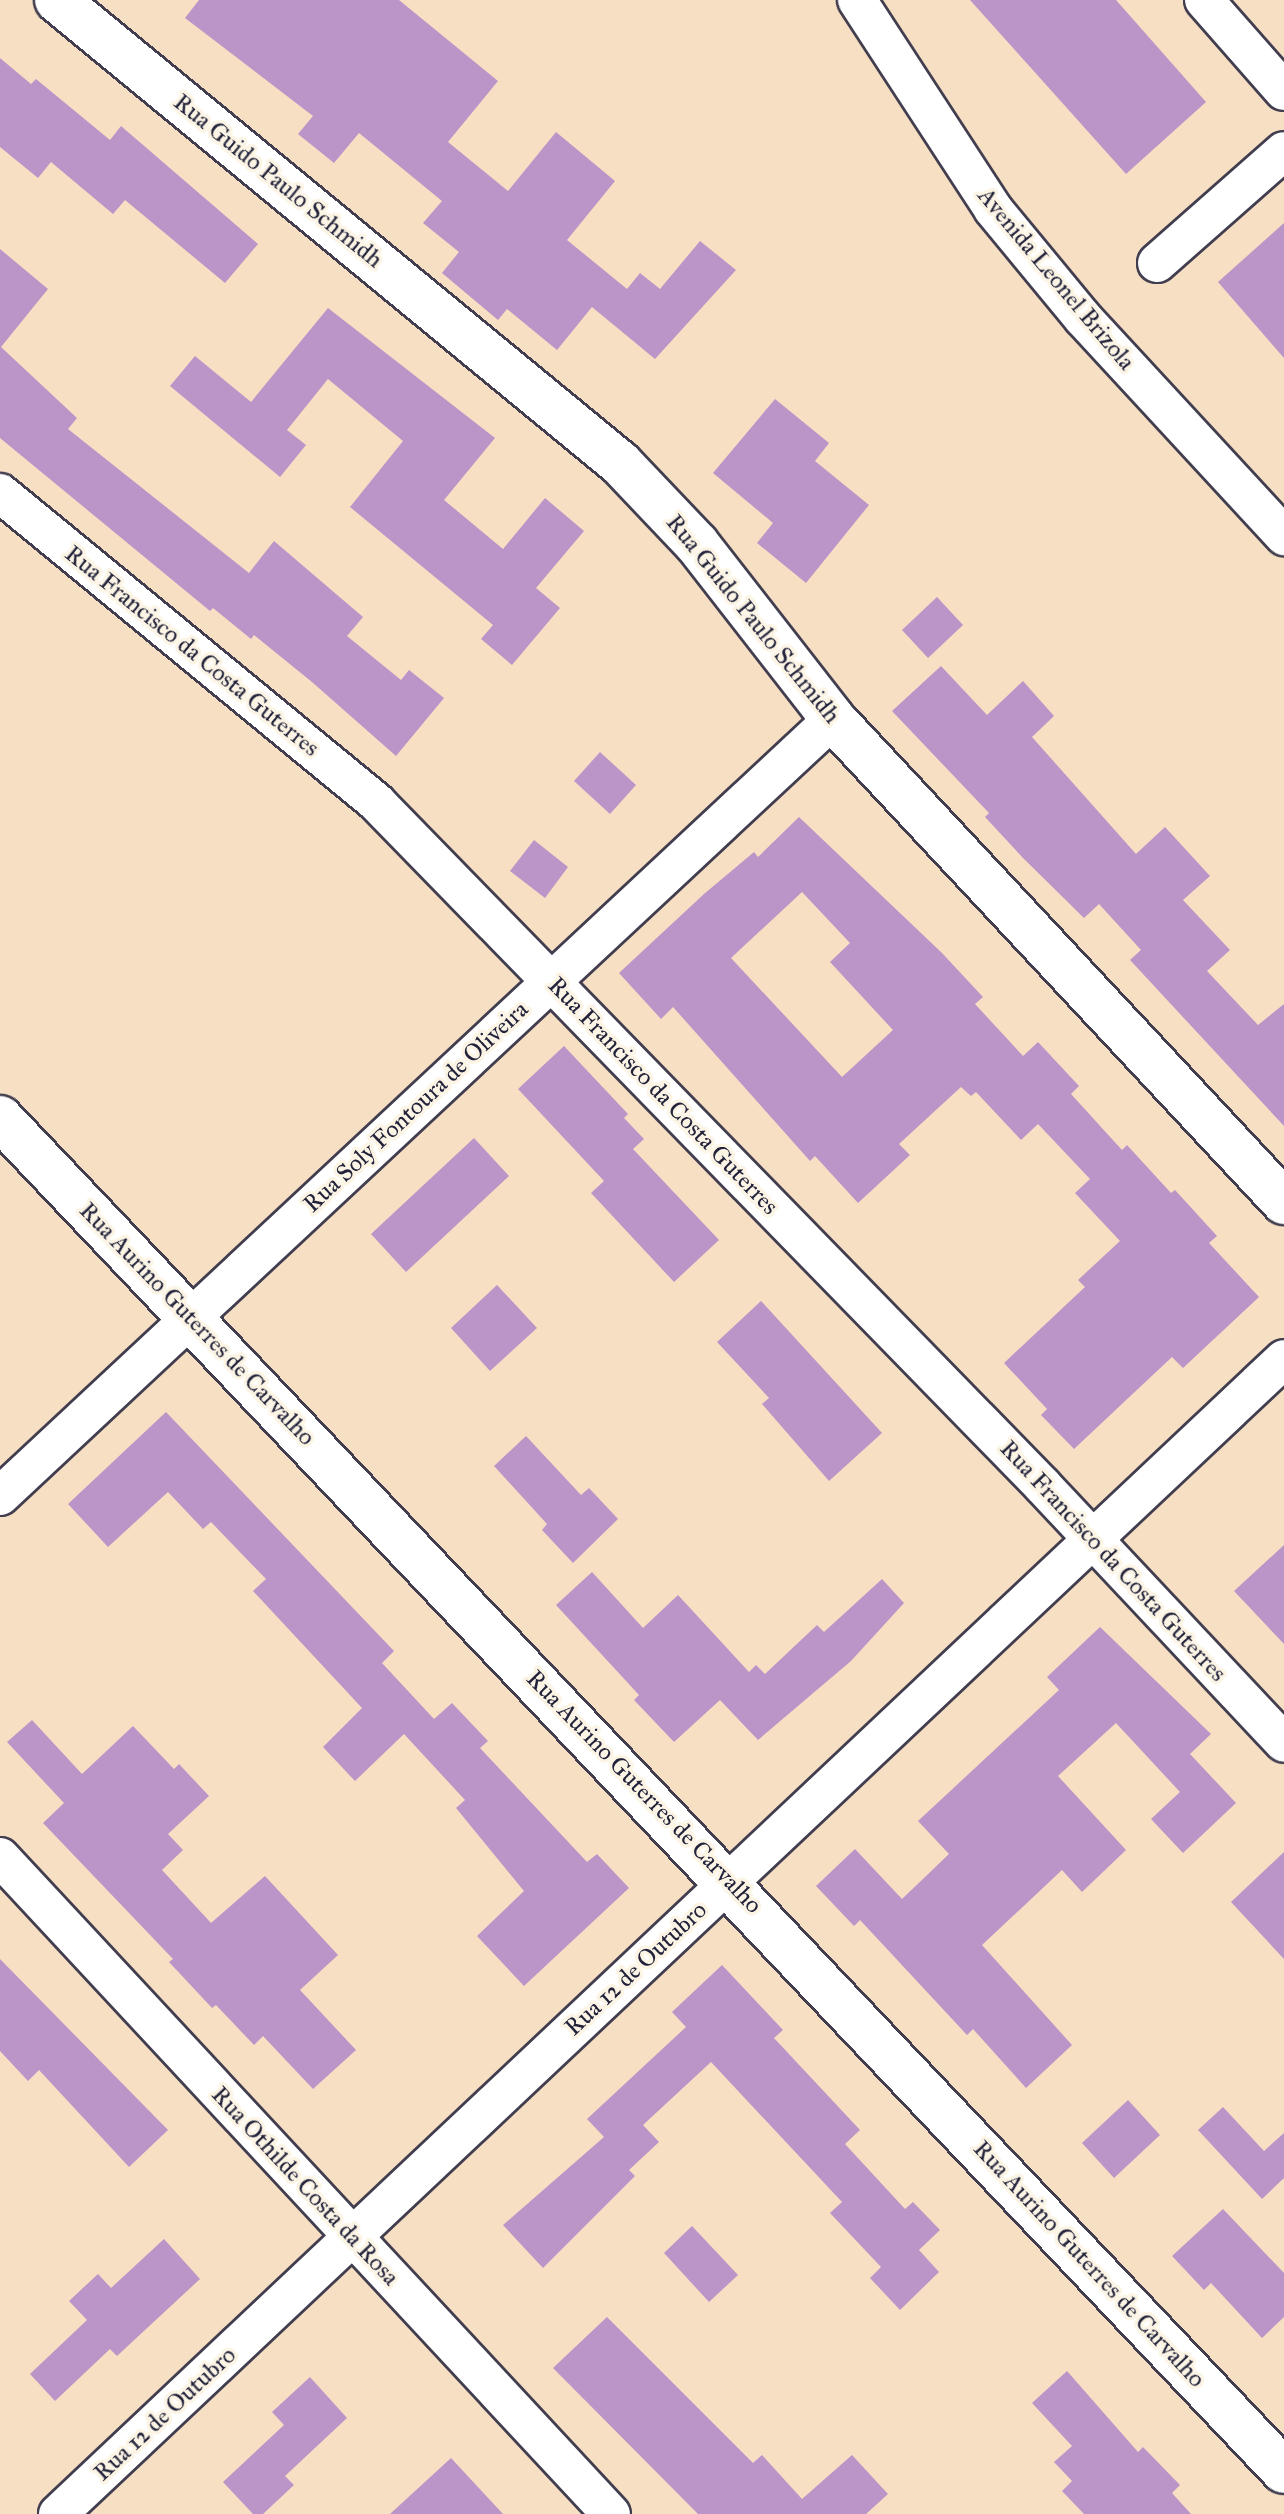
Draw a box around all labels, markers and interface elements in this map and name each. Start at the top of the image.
street label: Rua Guido Paulo Schmidh [168,88,388,274]
street label: Avenida Leonel Brizola [971,182,1141,376]
street label: Rua Guido Paulo Schmidh [660,509,846,729]
street label: Rua Francisco da Costa Guterres [59,539,325,763]
street label: Rua Francisco da Costa Guterres [542,971,784,1221]
street label: Rua Soly Fontoura de Oliveira [298,995,534,1219]
street label: Rua Aurino Guterres de Carvalho [73,1197,321,1451]
street label: Rua Francisco da Costa Guterres [994,1435,1232,1687]
street label: Rua Aurino Guterres de Carvalho [520,1665,768,1919]
street label: Rua 12 de Outubro [559,1896,713,2042]
street label: Rua Othilde Costa da Rosa [205,2081,405,2291]
street label: Rua Aurino Guterres de Carvalho [967,2135,1211,2393]
street label: Rua 12 de Outubro [88,2341,242,2487]

